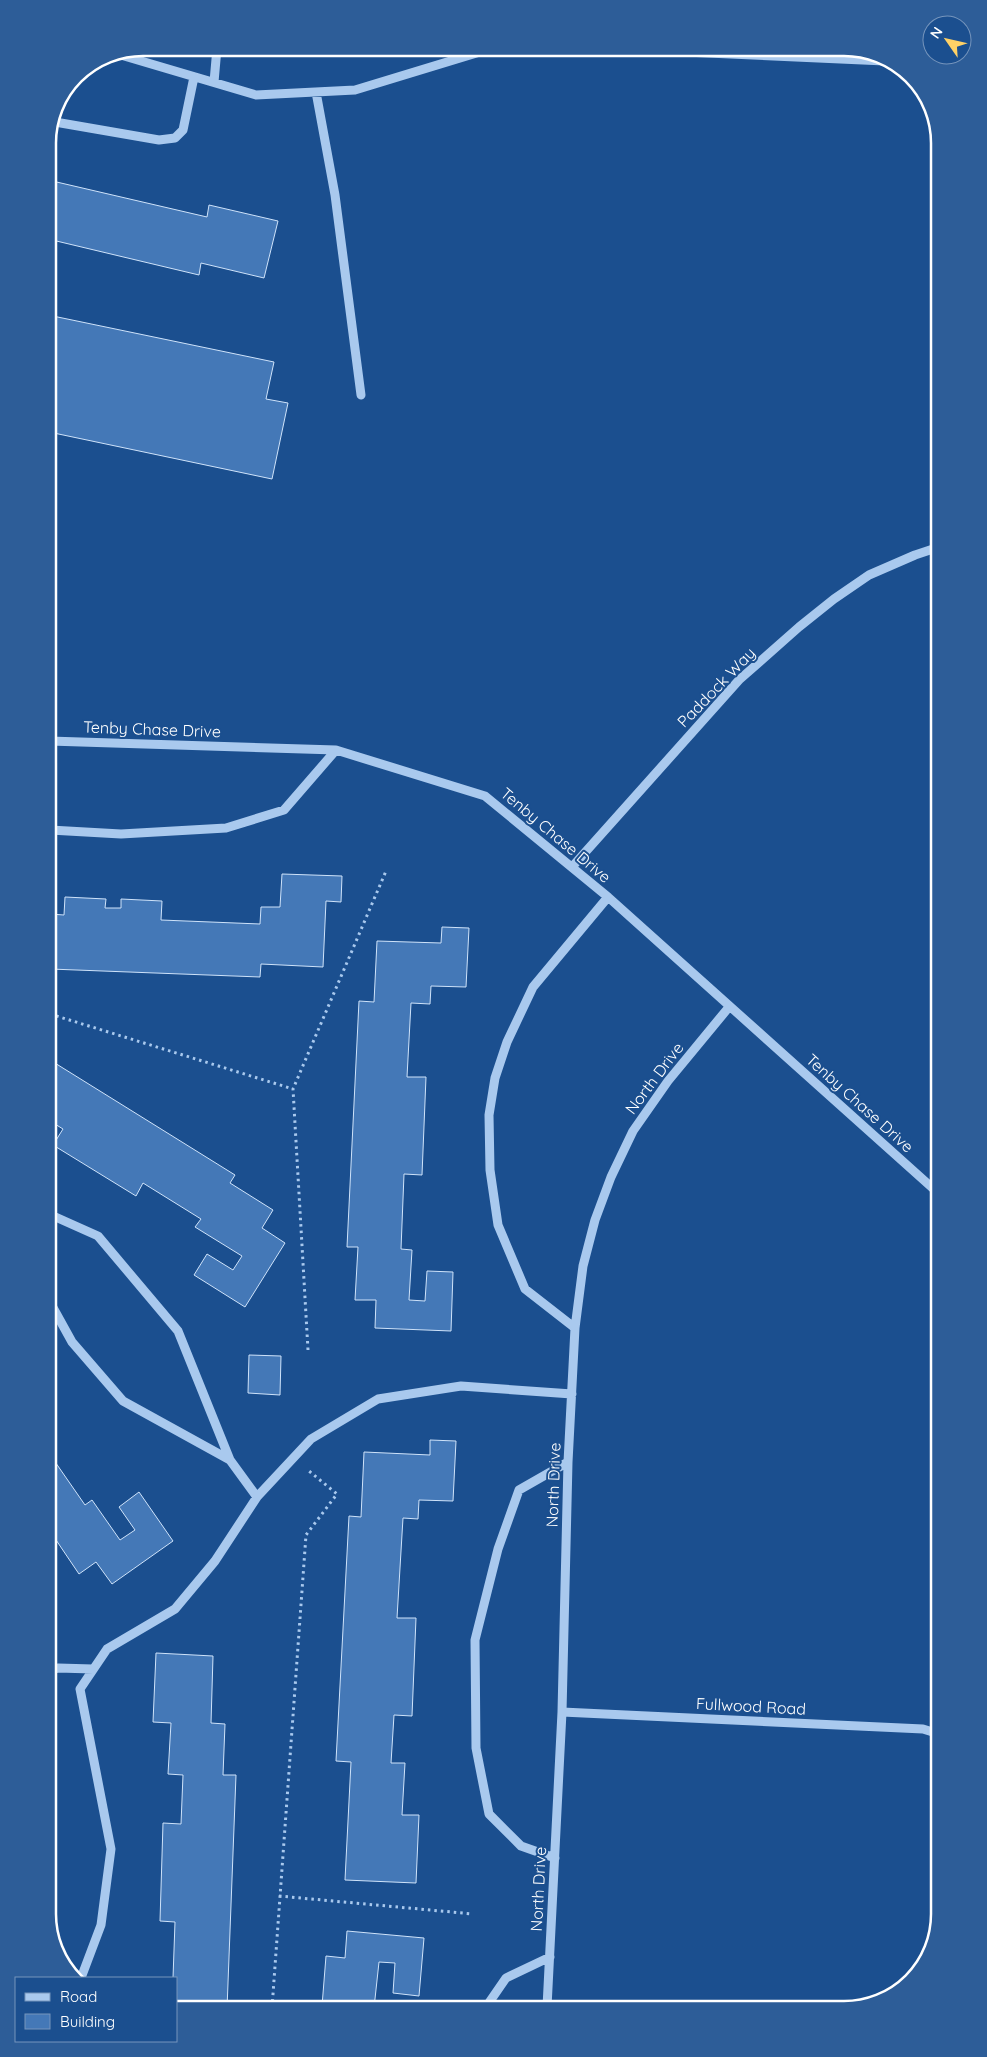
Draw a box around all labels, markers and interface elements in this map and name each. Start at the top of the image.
north arrow [922,15,972,65]
text: N [926,23,947,42]
street label: Paddock Way [673,643,759,731]
street label: Tenby Chase Drive [83,717,221,741]
street label: Tenby Chase Drive [497,783,615,887]
street label: North Drive [620,1038,688,1118]
street label: Tenby Chase Drive [802,1049,918,1157]
street label: North Drive [542,1442,564,1528]
street label: Fullwood Road [695,1693,807,1719]
street label: North Drive [526,1846,550,1932]
legend [15,1977,178,2042]
text: Road [60,1987,97,2006]
text: Building [60,2012,115,2031]

